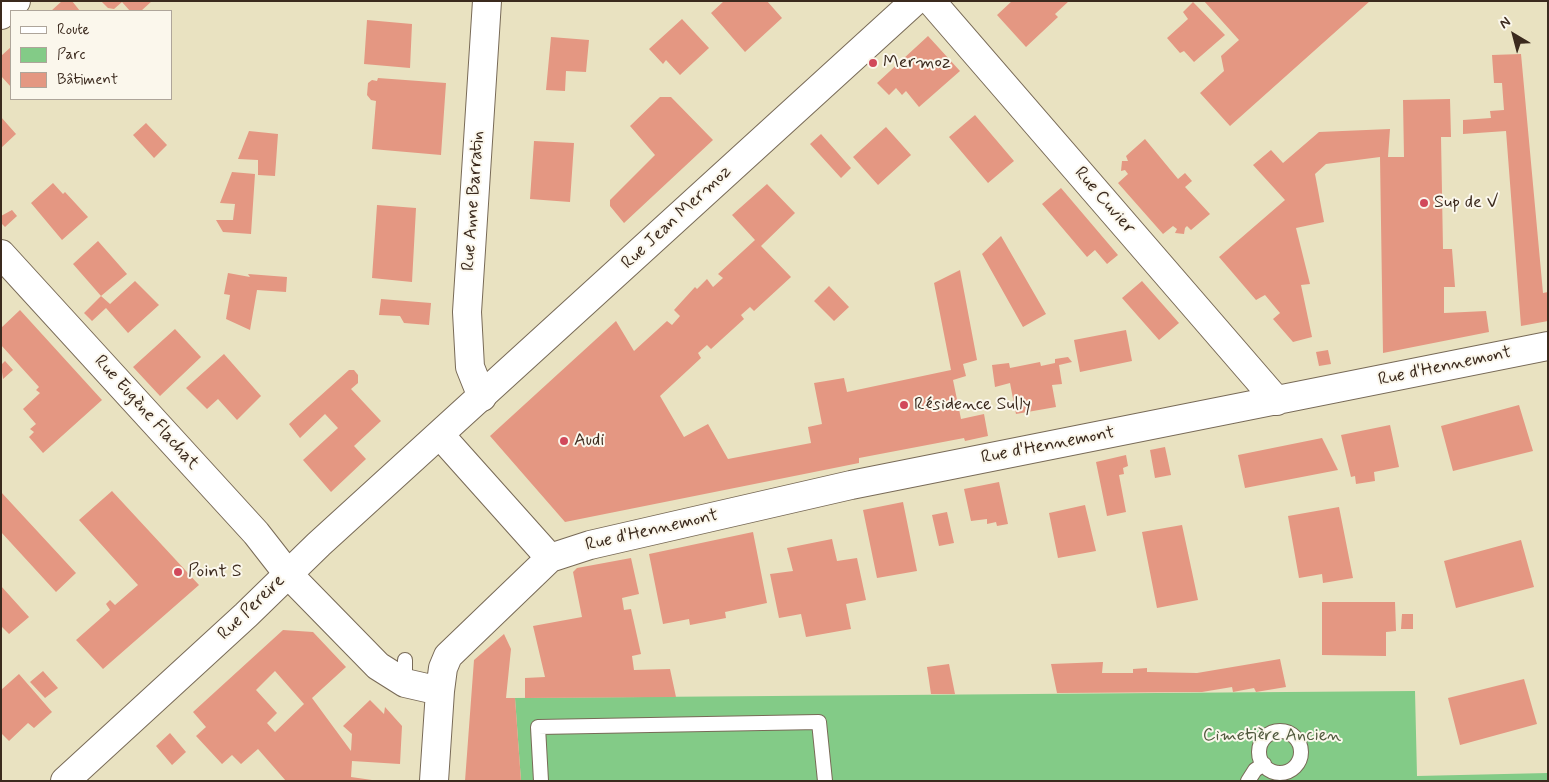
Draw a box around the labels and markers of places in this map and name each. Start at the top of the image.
place label: Mermoz [883,52,951,74]
marker: Mermoz [867,57,879,69]
place label: Sup de V [1434,192,1498,214]
marker: Sup de V [1418,197,1430,209]
place label: Résidence Sully [914,394,1031,416]
marker: Résidence Sully [898,399,910,411]
place label: Audi [574,430,604,452]
marker: Audi [558,435,570,447]
place label: Point S [188,561,242,583]
marker: Point S [172,566,184,578]

